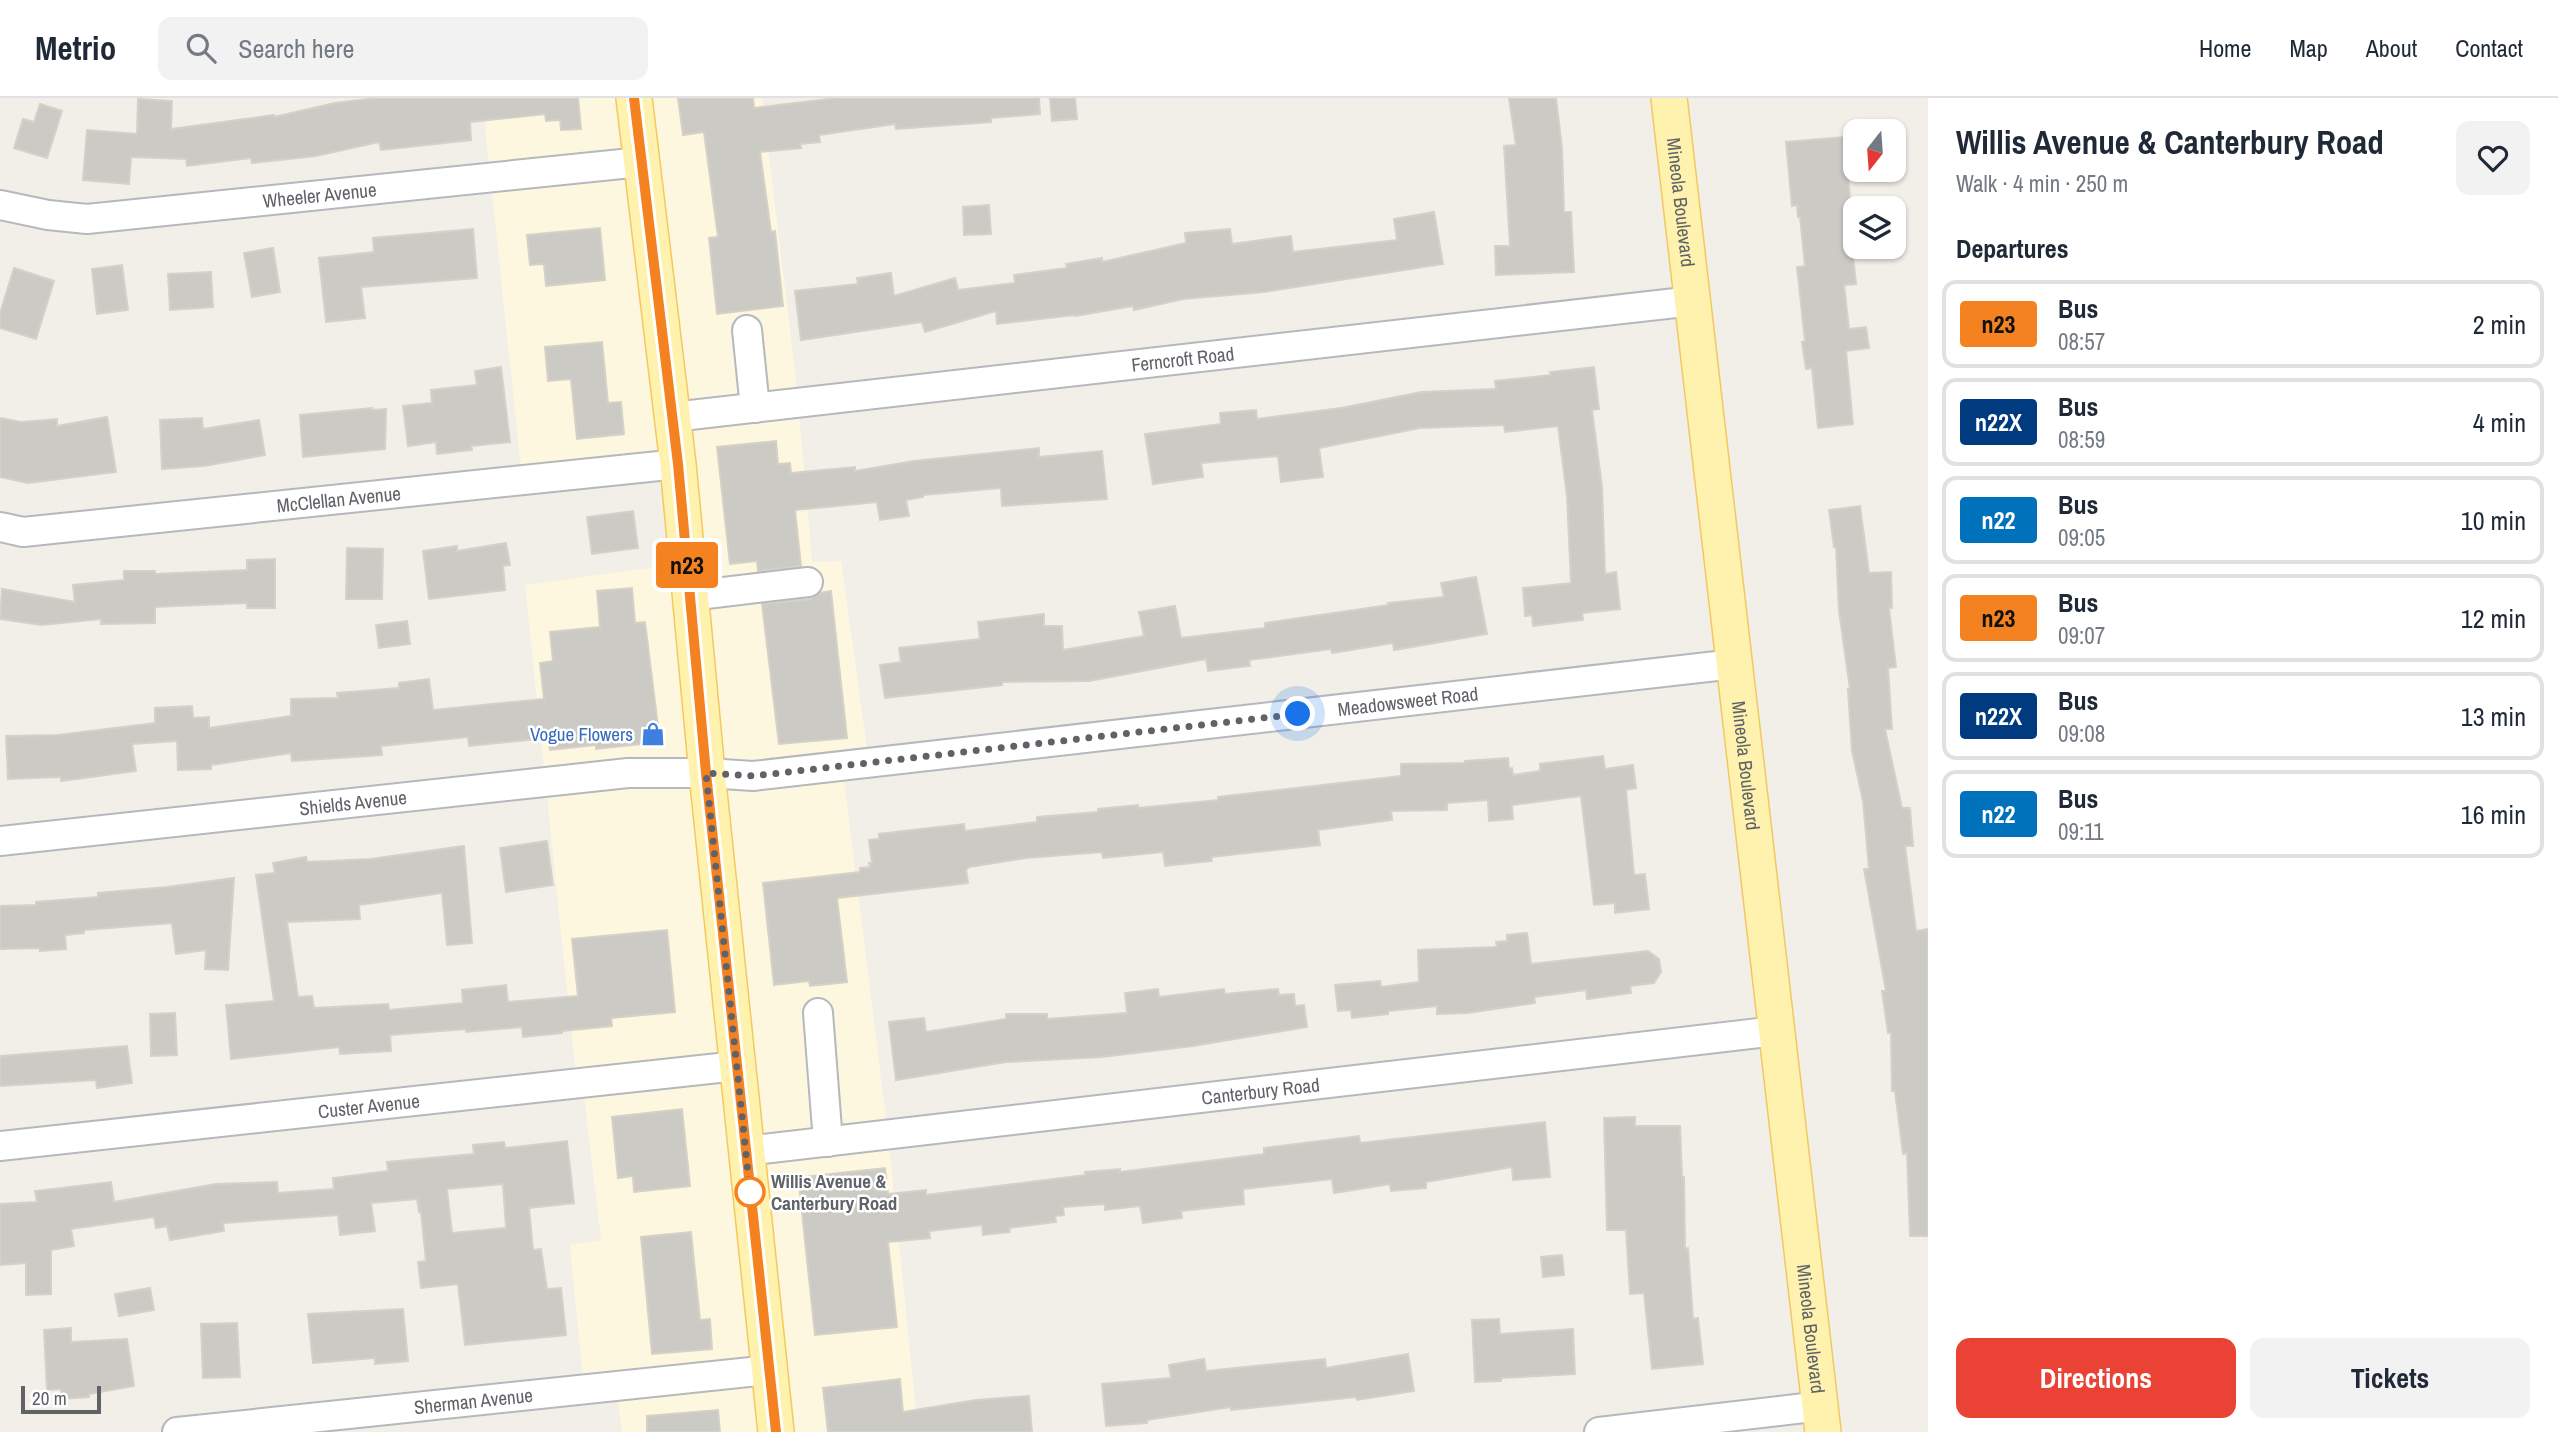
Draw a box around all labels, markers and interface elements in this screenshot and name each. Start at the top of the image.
search box [158,17,648,80]
text: Metrio [35,26,116,70]
icon: search [182,29,220,67]
text: Search here [238,31,354,66]
text: Home [2199,32,2251,64]
text: Map [2289,32,2328,64]
text: About [2366,32,2417,64]
text: Contact [2455,32,2523,64]
north arrow [1843,119,1906,182]
map controls [1843,119,1906,259]
text: Willis Avenue & Canterbury Road [1956,120,2384,164]
button: heart [2456,121,2530,195]
street label: Mineola Boulevard [1661,136,1701,268]
text: Walk · 4 min · 250 m [1956,168,2128,199]
street label: Wheeler Avenue [261,176,378,214]
button: layers [1843,196,1906,259]
text: Departures [1956,231,2069,266]
text: Bus [2058,291,2098,326]
text: 2 min [2473,307,2526,342]
text: n23 [1982,308,2015,340]
text: 08:57 [2058,326,2105,357]
street label: Ferncroft Road [1130,340,1235,378]
text: Bus [2058,389,2098,424]
text: 4 min [2473,405,2526,440]
text: n22X [1975,406,2022,438]
text: 08:59 [2058,424,2105,455]
street label: McClellan Avenue [275,480,402,519]
text: Bus [2058,487,2098,522]
text: 10 min [2461,503,2526,538]
text: n22 [1982,504,2015,536]
text: 09:05 [2058,522,2105,553]
line badge: n23 [647,542,727,588]
text: n23 [670,549,704,581]
text: Bus [2058,585,2098,620]
text: 12 min [2461,601,2526,636]
text: n23 [1982,602,2015,634]
text: 09:07 [2058,620,2105,651]
street label: Meadowsweet Road [1336,680,1480,722]
text: Bus [2058,683,2098,718]
your location [1280,696,1315,731]
street label: Mineola Boulevard [1726,699,1766,832]
text: 13 min [2461,699,2526,734]
text: n22X [1975,700,2022,732]
text: 09:08 [2058,718,2105,749]
shop icon: Vogue Flowers [639,720,667,748]
place label: Vogue Flowers [530,721,633,747]
text: Bus [2058,781,2098,816]
street label: Shields Avenue [298,784,408,822]
text: 16 min [2461,797,2526,832]
text: n22 [1982,798,2015,830]
text: 09:11 [2058,816,2104,847]
street label: Canterbury Road [1200,1071,1321,1111]
street label: Custer Avenue [317,1088,421,1124]
place label: Willis Avenue & Canterbury Road [771,1168,897,1216]
marker: Willis Avenue & Canterbury Road [735,1177,765,1207]
street label: Mineola Boulevard [1791,1263,1831,1395]
button: Directions [1956,1338,2236,1418]
button: Tickets [2250,1338,2530,1418]
street label: Sherman Avenue [413,1382,534,1420]
scale bar [21,1383,102,1415]
text: 20 m [32,1385,67,1411]

